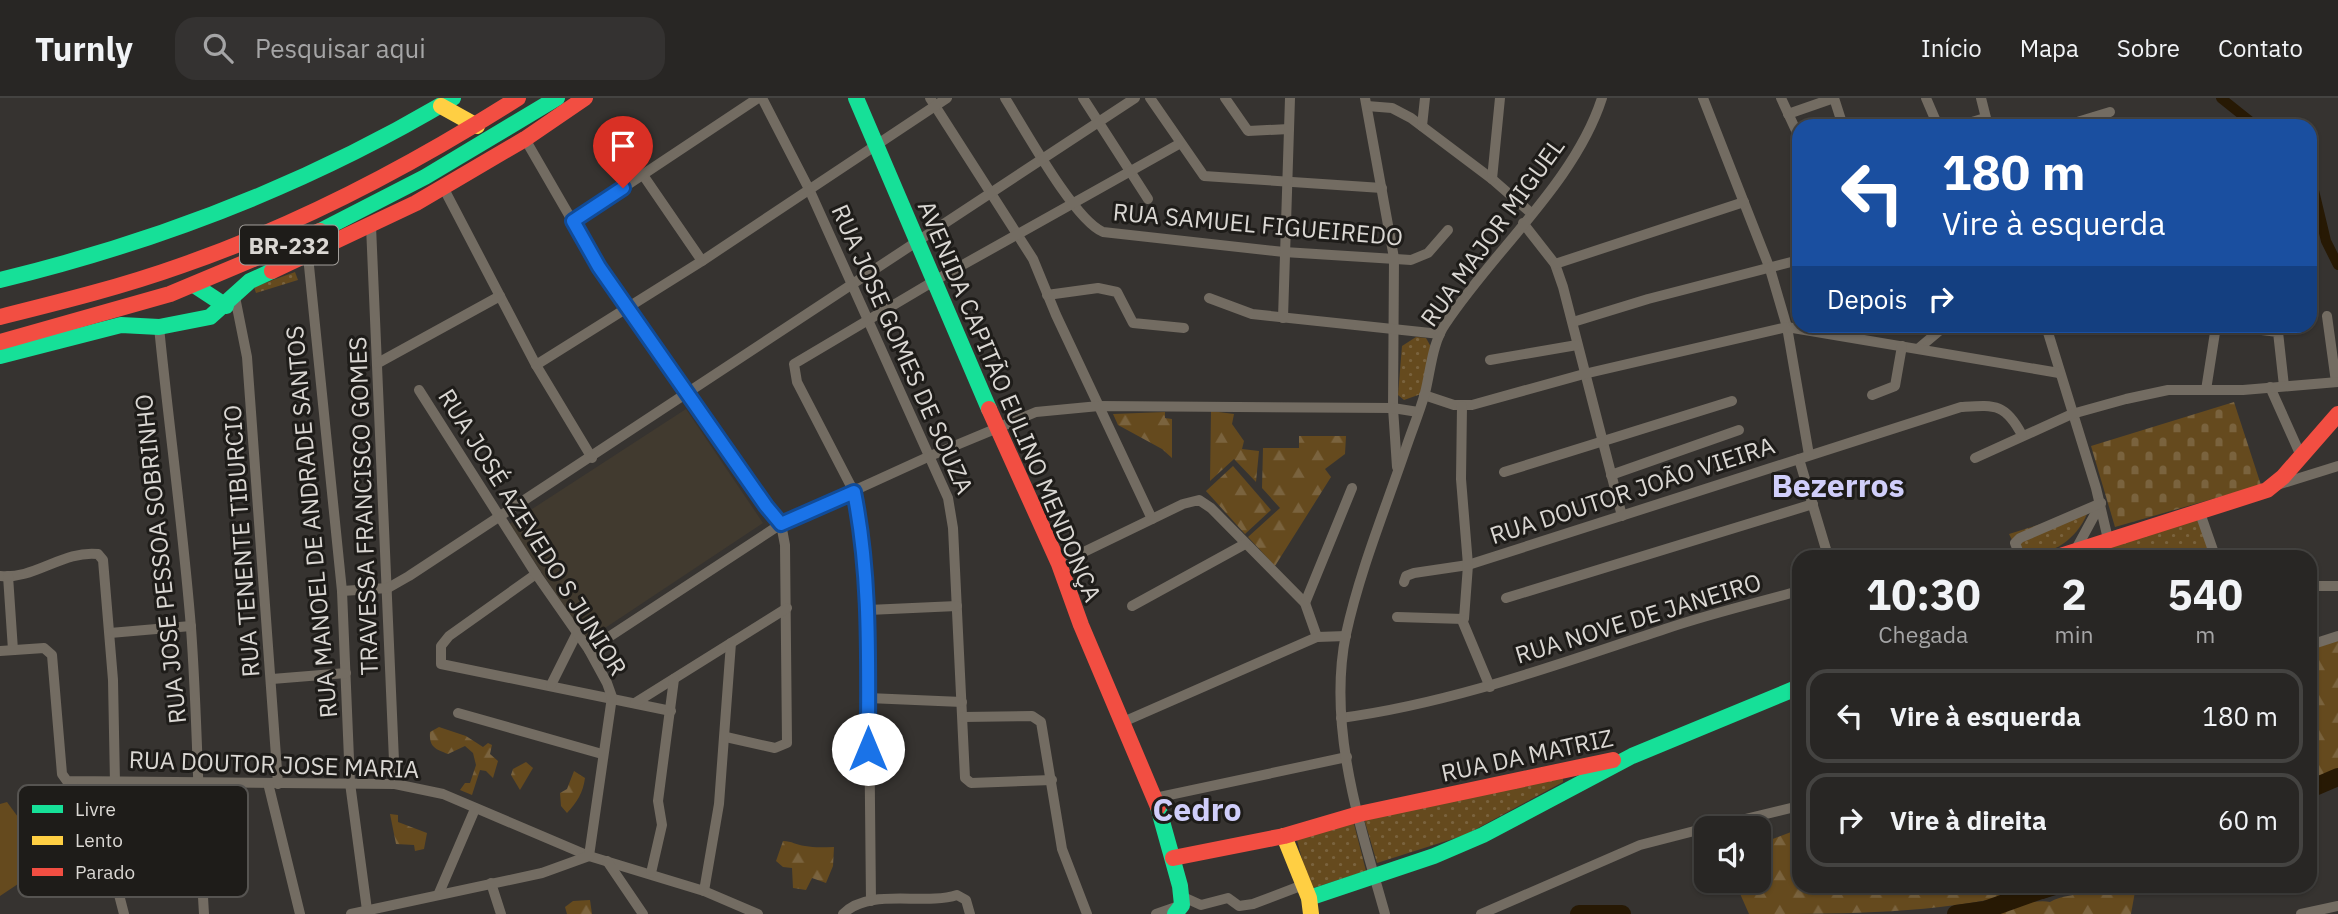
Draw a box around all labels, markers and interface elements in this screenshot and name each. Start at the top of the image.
search box [175,17,665,80]
text: Turnly [35,27,133,70]
icon: search [199,29,237,67]
text: Pesquisar aqui [255,31,426,65]
text: Início [1921,32,1982,64]
text: Mapa [2020,32,2079,64]
text: Sobre [2117,32,2180,64]
text: Contato [2218,32,2303,64]
pin [593,116,653,188]
icon: arrive [604,127,642,165]
street label: RUA MAJOR MIGUEL [1413,131,1571,333]
text: 180 m [1942,140,2086,203]
icon: left [1827,147,1918,238]
street label: RUA SAMUEL FIGUEIREDO [1112,195,1404,253]
street label: AVENIDA CAPITÃO EULINO MENDONÇA [911,196,1109,606]
street label: RUA JOSE GOMES DE SOUZA [825,199,981,499]
text: Vire à esquerda [1942,202,2166,244]
road number: BR-232 [240,226,338,264]
icon: right [1922,280,1960,318]
text: Depois [1827,282,1908,316]
street label: RUA MANOEL DE ANDRADE SANTOS [278,324,344,720]
street label: TRAVESSA FRANCISCO GOMES [341,336,385,676]
street label: RUA JOSÉ AZEVEDO S JUNIOR [431,383,635,681]
street label: RUA JOSE PESSOA SOBRINHO [127,393,193,725]
street label: RUA TENENTE TIBURCIO [216,404,266,678]
street label: RUA DOUTOR JOÃO VIEIRA [1485,429,1779,551]
district label: Bezerros [1771,464,1905,506]
street label: RUA NOVE DE JANEIRO [1511,565,1765,671]
text: 10:30 [1866,567,1981,622]
text: 2 [2061,567,2087,622]
text: 540 [2167,567,2243,622]
text: Chegada [1878,619,1968,649]
text: min [2055,619,2093,649]
text: m [2195,619,2215,649]
icon: left [1831,697,1869,735]
text: Vire à esquerda [1890,699,2081,733]
text: 180 m [2202,699,2278,733]
position arrow [831,712,905,786]
street label: RUA DA MATRIZ [1438,721,1616,789]
street label: RUA DOUTOR JOSE MARIA [128,743,420,785]
legend [18,785,248,897]
district label: Cedro [1152,788,1242,830]
text: Livre [75,797,116,821]
icon: right [1831,801,1869,839]
text: Vire à direita [1890,803,2047,837]
text: 60 m [2218,803,2278,837]
map controls [1694,816,1771,893]
button: sound [1694,816,1771,893]
text: Lento [75,828,123,852]
text: Parado [75,860,135,884]

